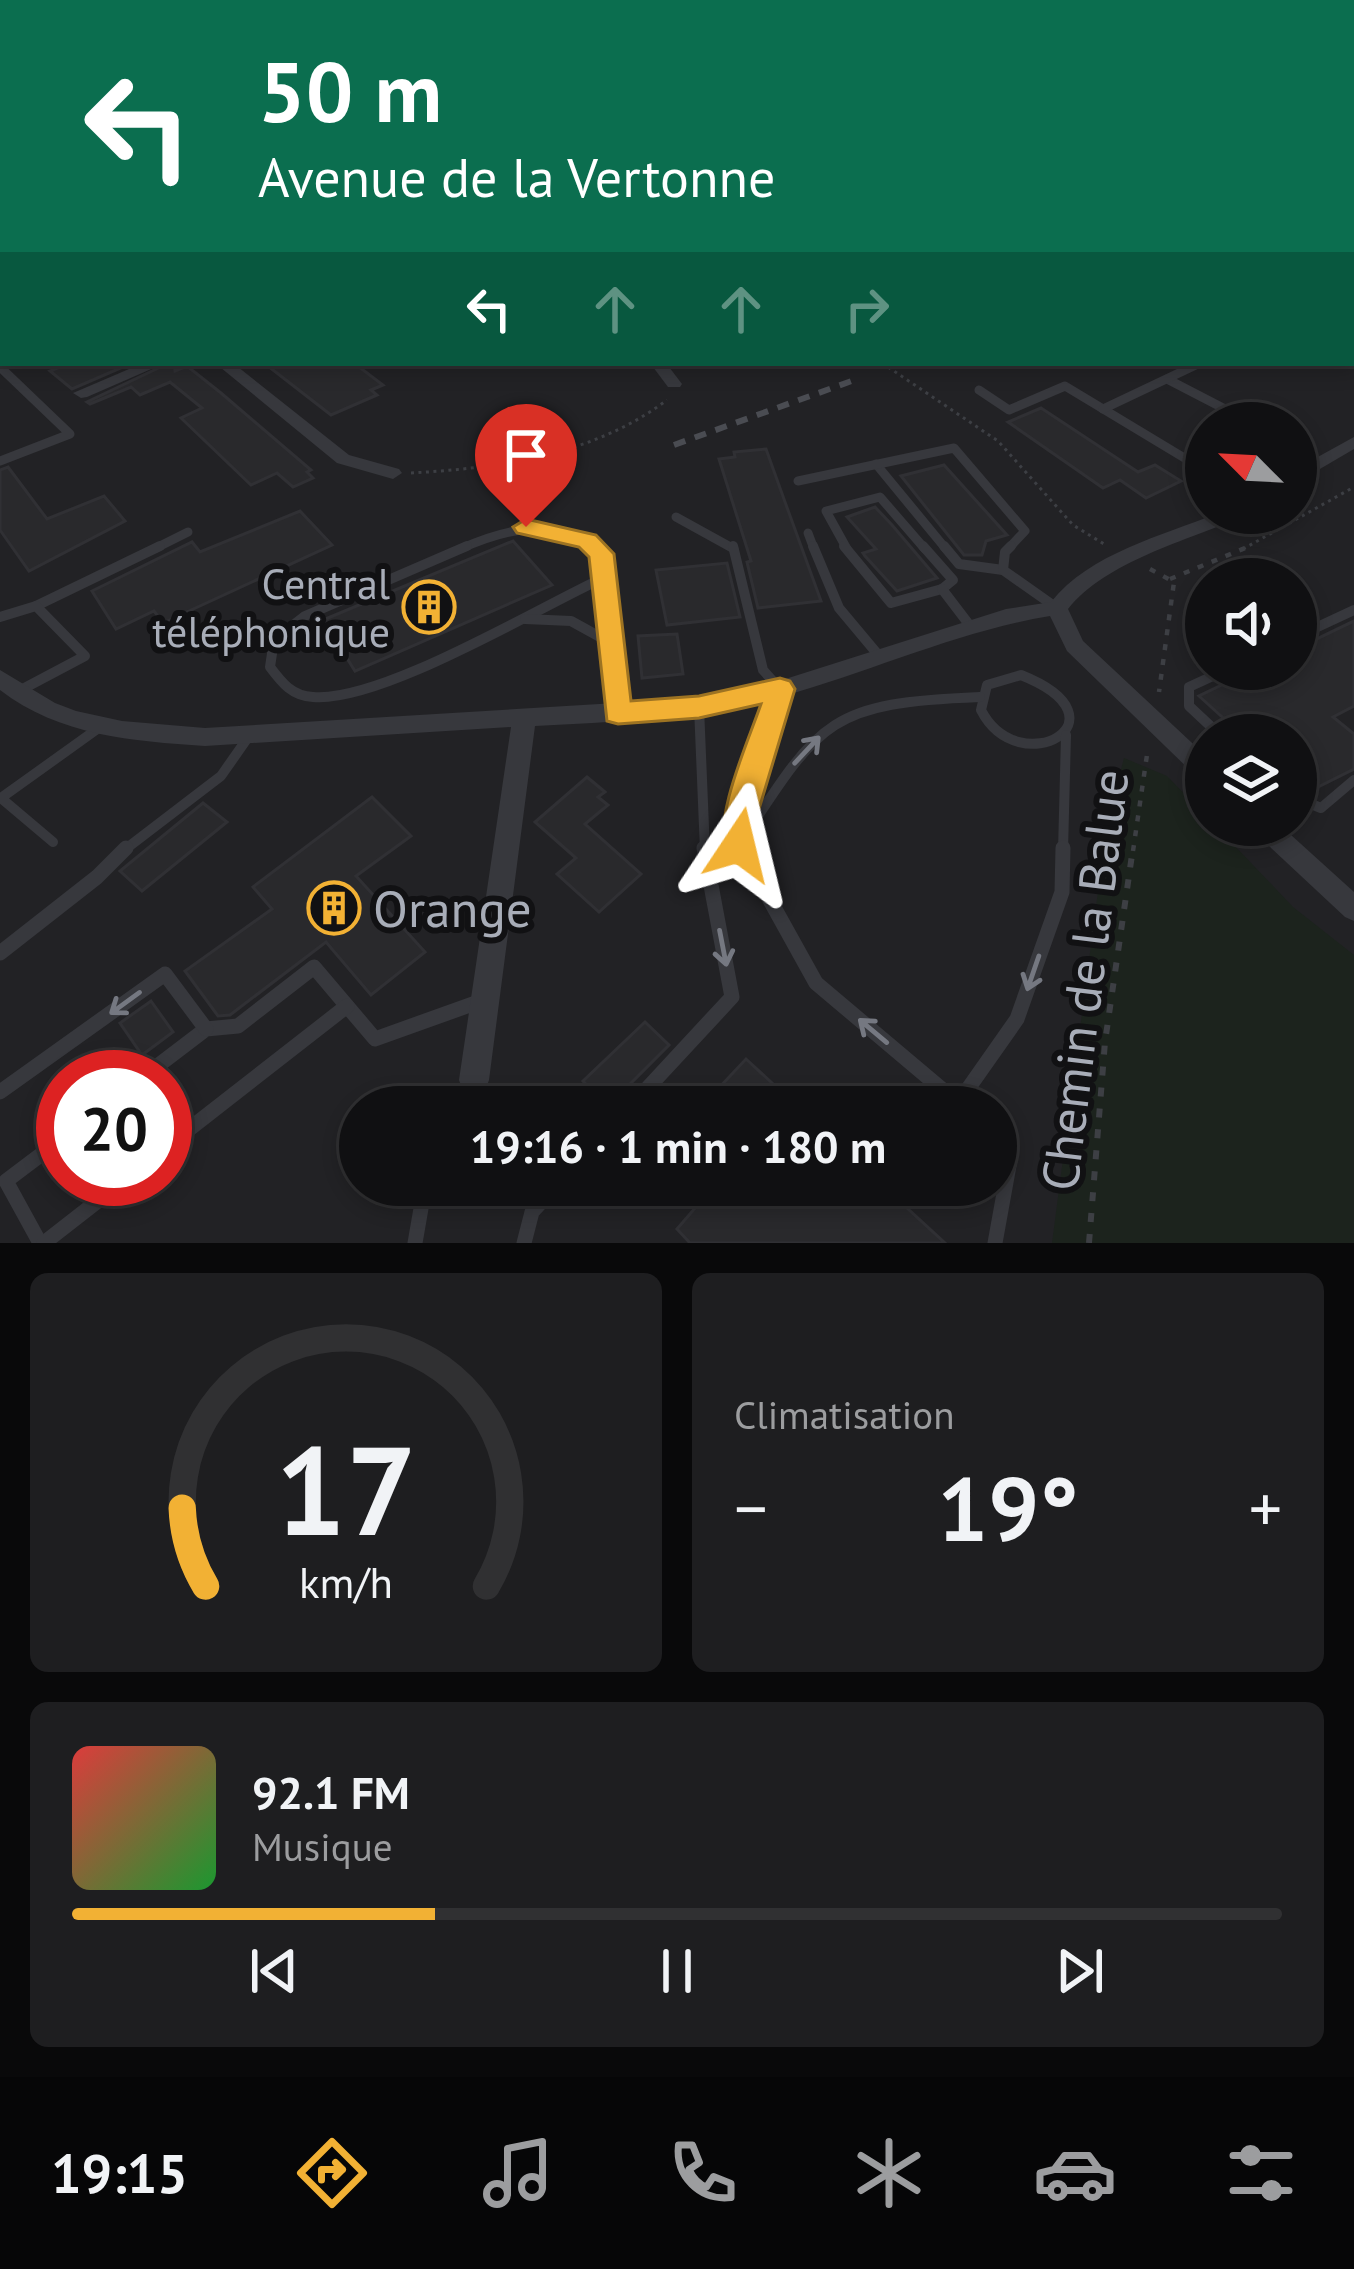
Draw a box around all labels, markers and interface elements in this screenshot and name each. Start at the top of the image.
text: 50 m [258,36,442,145]
icon: left [60,48,216,204]
text: Avenue de la Vertonne [258,142,775,212]
icon: left [456,276,522,342]
icon: ahead [582,276,648,342]
icon: ahead [708,276,774,342]
icon: right [834,276,900,342]
north arrow [1185,402,1317,534]
map controls [1185,402,1317,846]
pin [475,404,577,527]
icon: arrive [493,422,559,488]
place label: Central téléphonique [152,556,390,659]
button: sound [1185,558,1317,690]
building icon: Central téléphonique [401,579,457,635]
button: layers [1185,714,1317,846]
one-way arrow [793,736,820,766]
street label: Chemin de la Balue [1025,766,1143,1194]
position arrow [676,782,802,908]
place label: Orange [373,875,532,941]
building icon: Orange [306,880,362,936]
one-way arrow [713,928,735,967]
one-way arrow [1021,954,1042,991]
one-way arrow [109,989,142,1015]
one-way arrow [858,1018,889,1046]
speed limit sign: 20 [36,1050,192,1206]
text: 19:16 · 1 min · 180 m [470,1117,886,1175]
text: Climatisation [734,1389,954,1440]
text: 17 [275,1408,417,1569]
text: 19° [937,1449,1079,1566]
text: − [734,1465,767,1550]
text: + [1249,1465,1282,1550]
text: km/h [299,1553,393,1609]
text: 92.1 FM [252,1763,410,1821]
text: Musique [252,1821,393,1872]
icon: previous [241,1938,307,2004]
icon: pause [644,1938,710,2004]
icon: next [1047,1938,1113,2004]
icon: directions [290,2131,374,2215]
icon: music [476,2131,560,2215]
icon: phone [661,2131,745,2215]
icon: climate [847,2131,931,2215]
icon: car [1033,2131,1117,2215]
icon: filters [1219,2131,1303,2215]
text: 19:15 [51,2138,188,2208]

